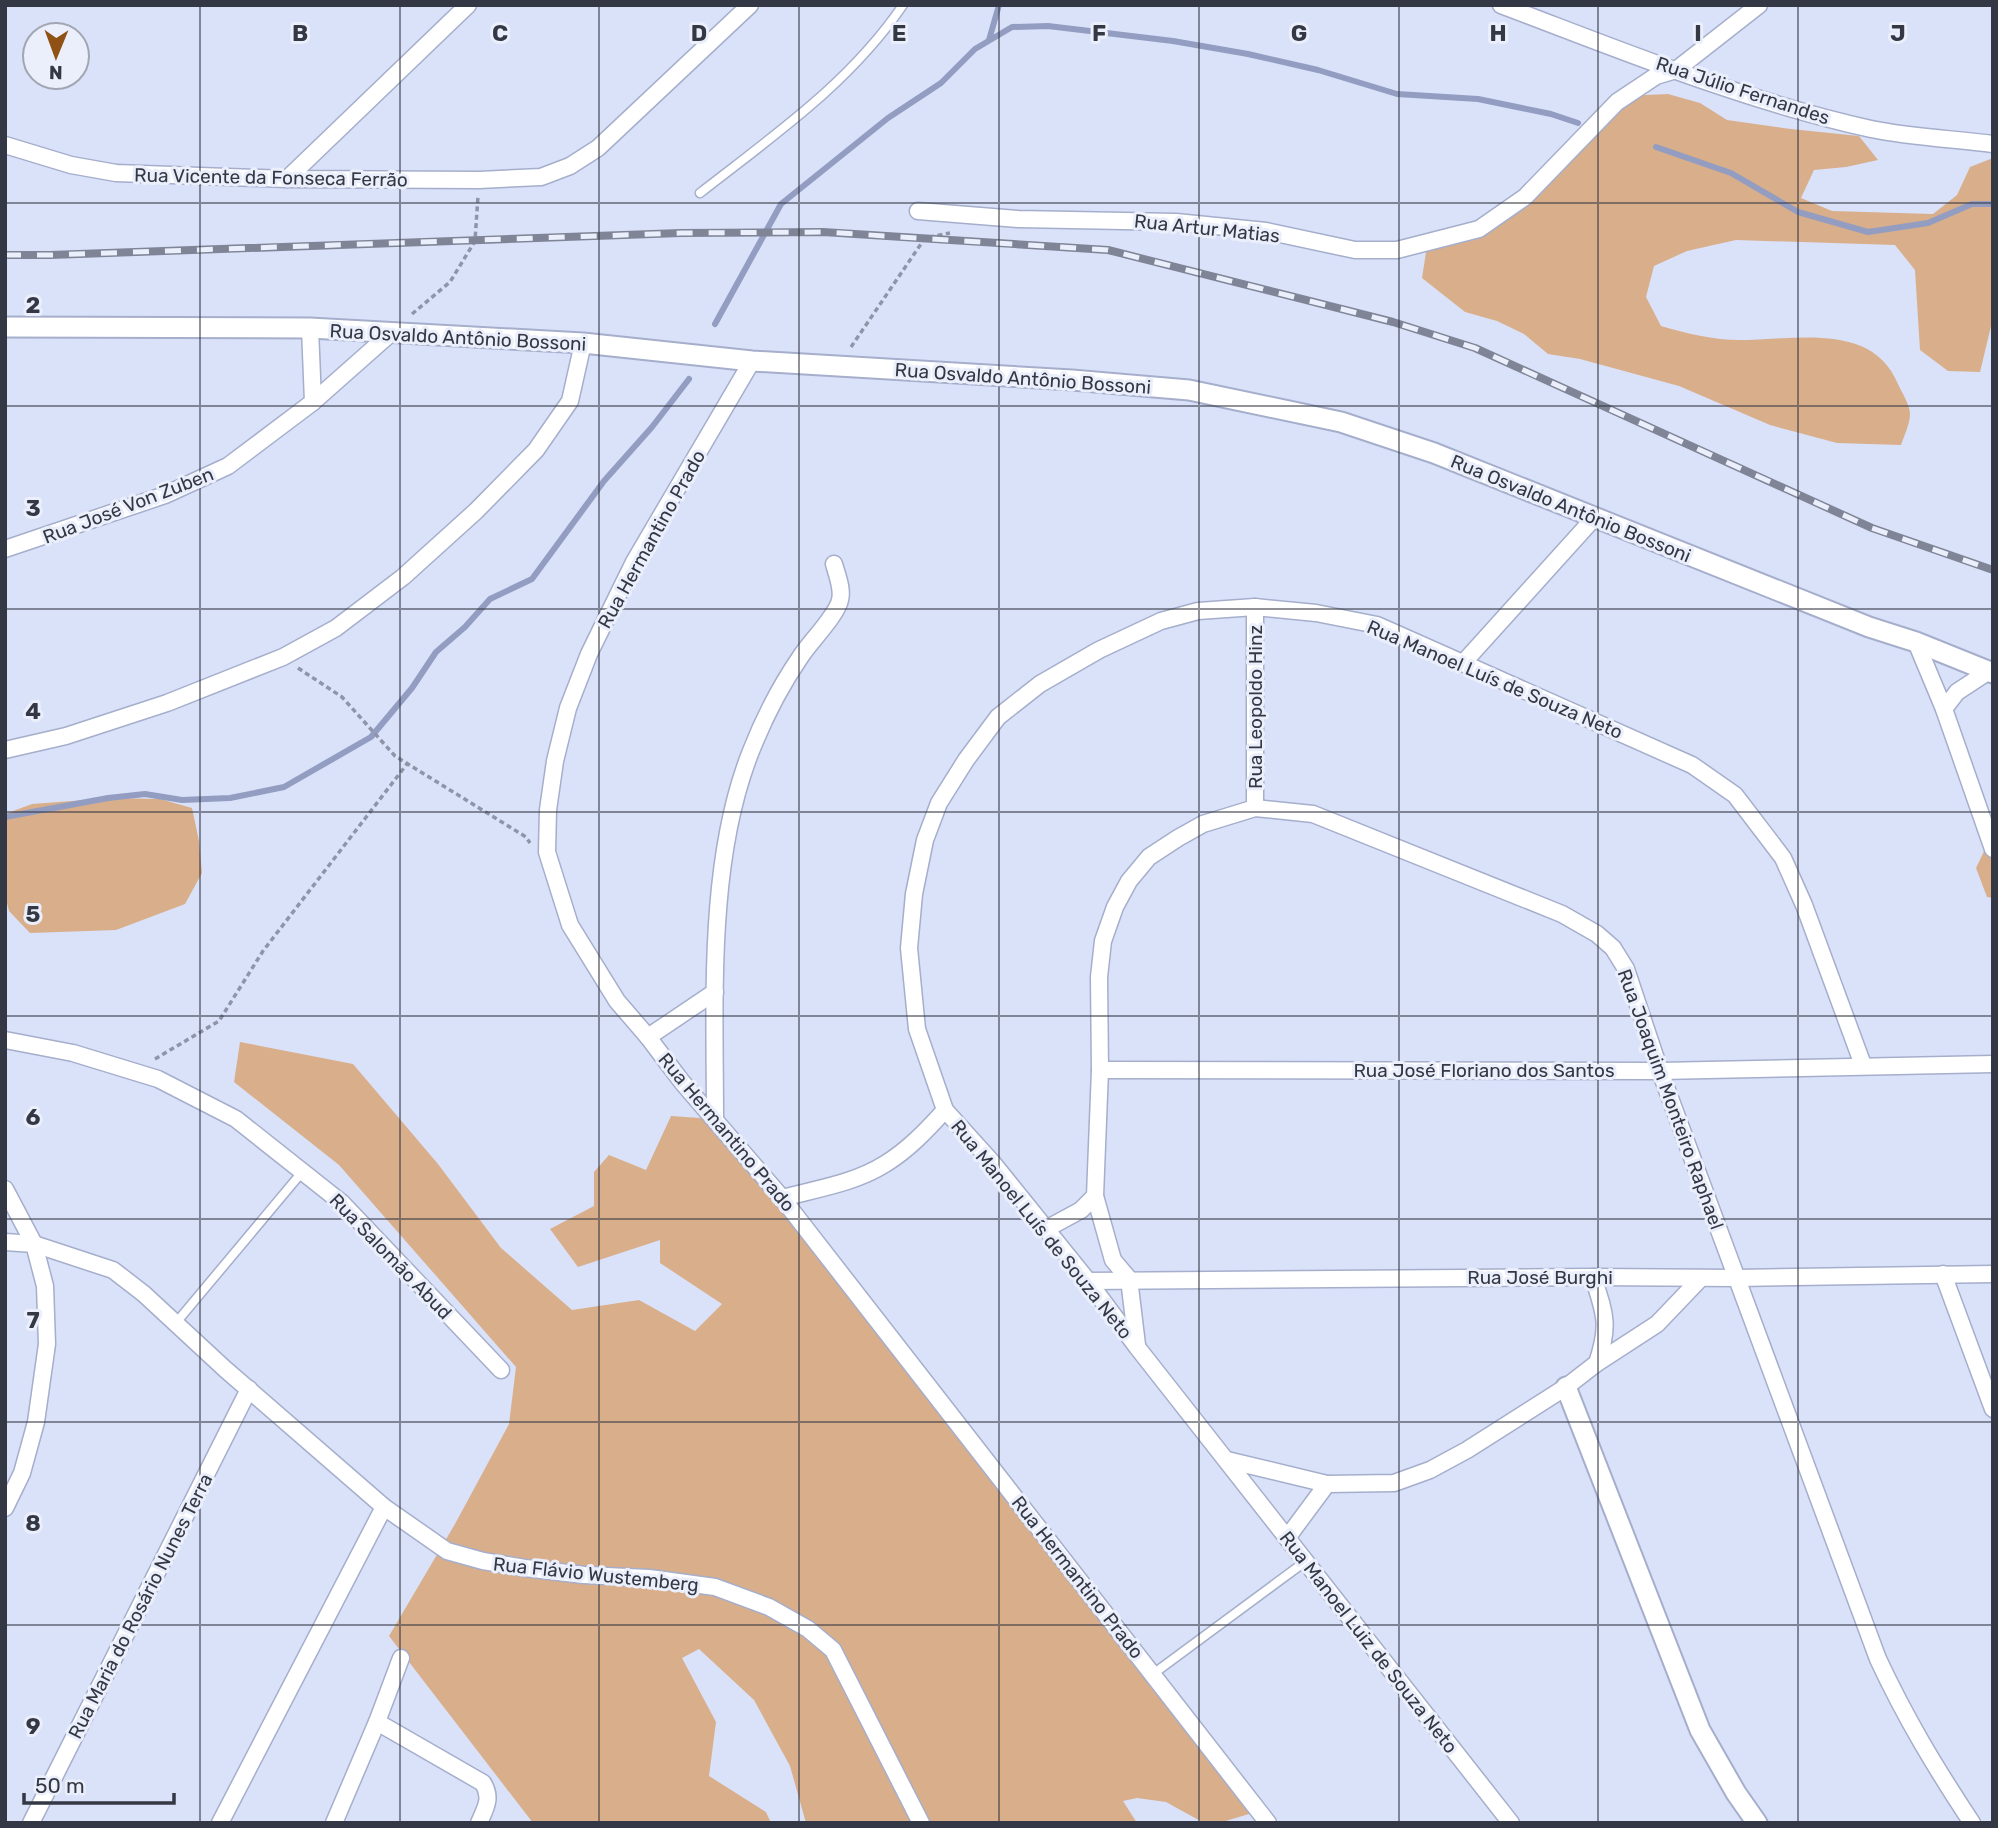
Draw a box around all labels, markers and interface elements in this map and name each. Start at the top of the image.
text: B [292,19,308,47]
text: C [492,19,508,47]
text: D [691,19,707,47]
text: E [892,19,906,47]
text: F [1092,19,1106,47]
text: G [1291,19,1307,47]
text: H [1489,19,1507,47]
text: I [1694,19,1702,47]
text: J [1890,19,1906,47]
north arrow [21,21,91,91]
street label: Rua Júlio Fernandes [1653,52,1833,129]
text: N [49,61,63,84]
street label: Rua Vicente da Fonseca Ferrão [134,164,408,191]
street label: Rua Artur Matias [1133,209,1281,248]
text: 2 [26,291,40,319]
street label: Rua Osvaldo Antônio Bossoni [329,319,587,356]
street label: Rua Osvaldo Antônio Bossoni [894,358,1152,399]
street label: Rua Hermantino Prado [593,446,710,632]
street label: Rua Osvaldo Antônio Bossoni [1447,450,1694,567]
street label: Rua José Von Zuben [40,462,217,549]
text: 3 [25,494,41,522]
street label: Rua Manoel Luís de Souza Neto [1364,615,1626,744]
street label: Rua Leopoldo Hinz [1244,625,1267,789]
text: 4 [25,697,41,725]
text: 5 [26,900,41,928]
street label: Rua Joaquim Monteiro Raphael [1613,966,1728,1233]
street label: Rua Hermantino Prado [653,1048,800,1216]
street label: Rua José Floriano dos Santos [1353,1059,1615,1082]
text: 6 [26,1103,41,1131]
street label: Rua Manoel Luís de Souza Neto [946,1115,1137,1344]
street label: Rua Salomão Abud [325,1189,457,1324]
street label: Rua José Burghi [1467,1266,1613,1289]
text: 7 [26,1306,40,1334]
street label: Rua Maria do Rosário Nunes Terra [63,1470,218,1743]
street label: Rua Hermantino Prado [1007,1491,1148,1663]
text: 8 [25,1509,41,1537]
street label: Rua Manoel Luiz de Souza Neto [1275,1527,1462,1758]
street label: Rua Flávio Wustemberg [492,1552,700,1597]
text: 9 [26,1712,40,1740]
scale bar [24,1762,175,1806]
text: 50 m [35,1773,85,1798]

